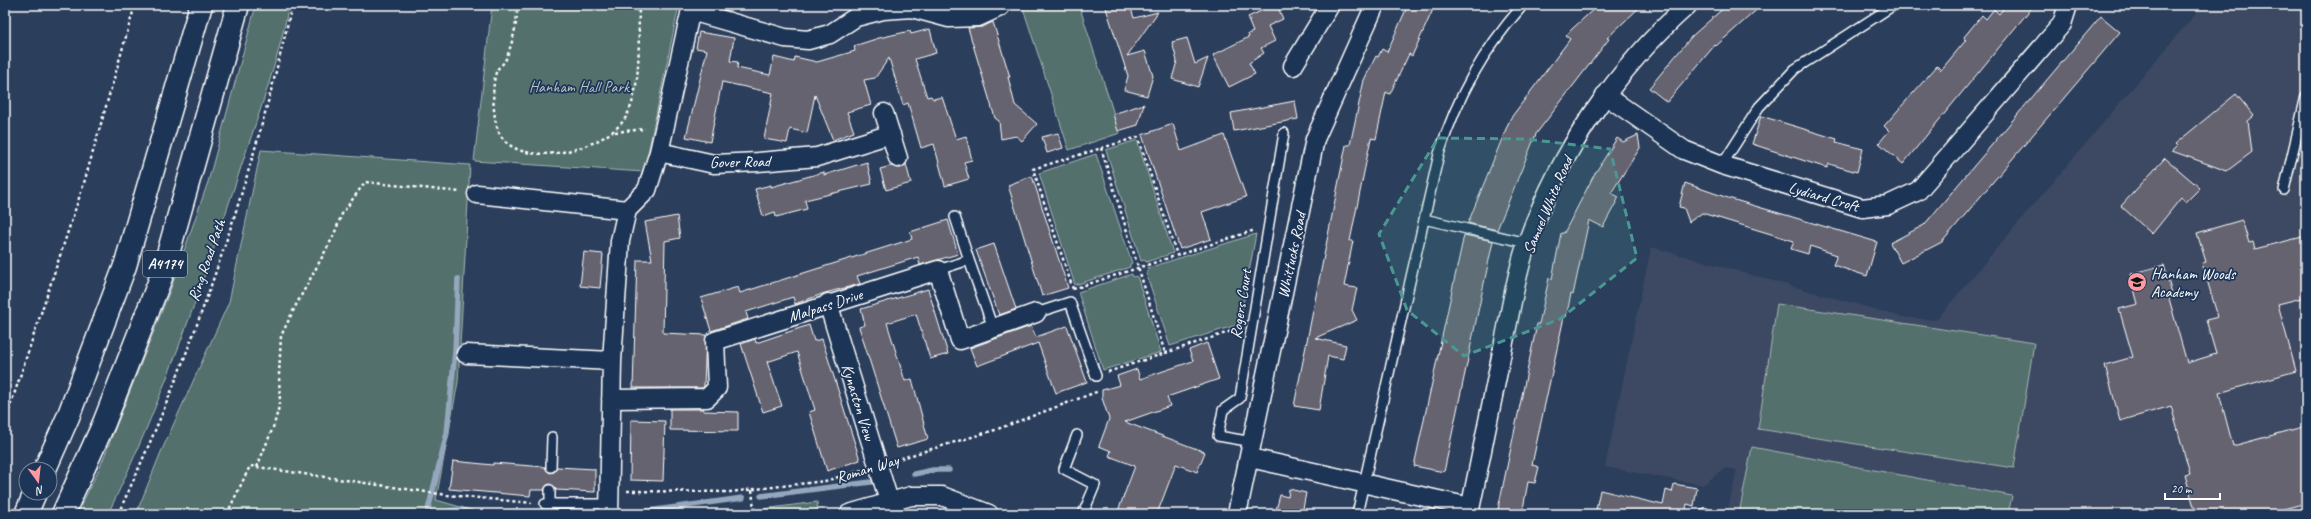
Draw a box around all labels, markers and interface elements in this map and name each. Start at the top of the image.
park label: Hanham Hall Park [529,77,630,97]
street label: Gover Road [710,151,773,173]
street label: Samuel White Road [1518,151,1579,257]
street label: Lydiard Croft [1786,177,1863,217]
street label: Whittucks Road [1273,208,1311,300]
street label: Ring Road Path [184,216,231,304]
road number: A4174 [143,251,187,277]
place label: Hanham Woods Academy [2151,264,2237,302]
street label: Rogers Court [1226,266,1257,340]
school or university icon: Hanham Woods Academy [2126,271,2148,293]
street label: Malpass Drive [786,284,867,327]
street label: Kynaston View [837,362,880,445]
street label: Roman Way [834,450,902,488]
north arrow [18,461,58,501]
scale bar [2165,475,2220,501]
text: 20 m [2171,481,2193,497]
text: N [33,483,46,499]

